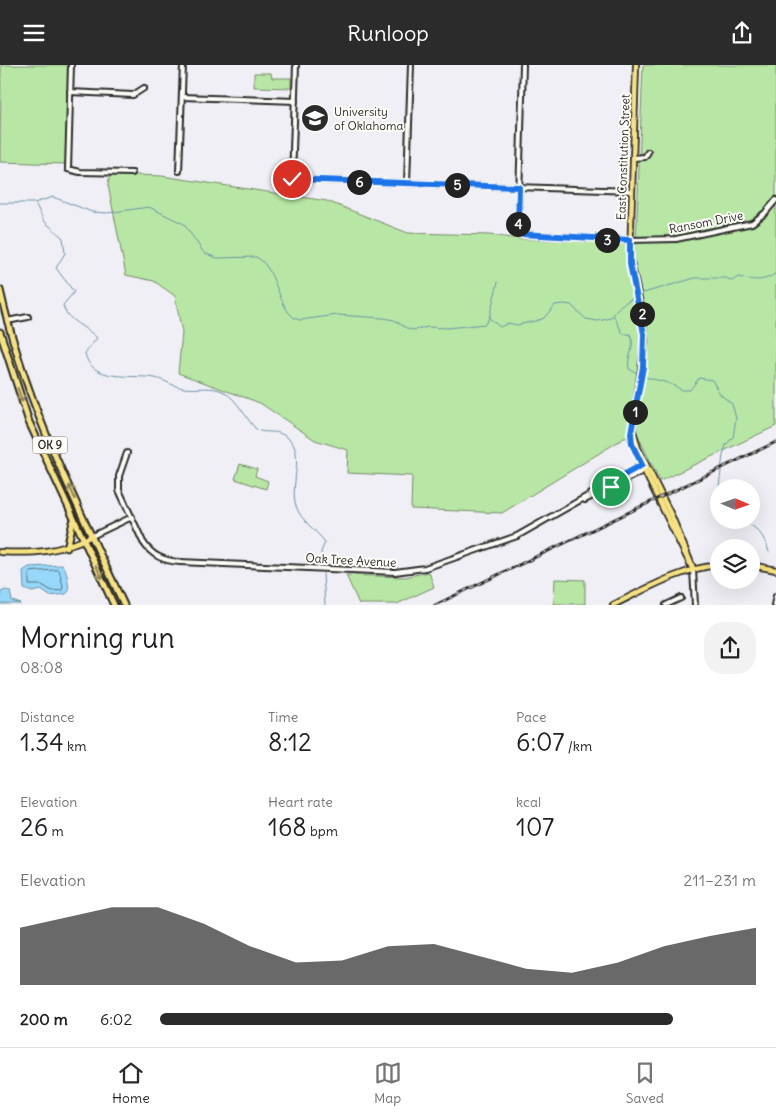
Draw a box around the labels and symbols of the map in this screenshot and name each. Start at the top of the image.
street label: East Constitution Street [613,94,633,220]
school or university icon: University of Oklahoma [300,103,330,133]
place label: University of Oklahoma [334,104,404,133]
pin [271,158,313,200]
pin: 6 [346,169,372,195]
pin: 5 [444,173,470,197]
street label: Ransom Drive [668,207,744,237]
pin: 4 [506,211,530,237]
pin: 3 [594,227,620,253]
pin: 2 [630,301,654,327]
one-way arrow [16,386,25,402]
pin: 1 [622,399,648,425]
road number: OK 9 [32,437,68,453]
pin [590,466,632,508]
north arrow [710,479,760,529]
one-way arrow [66,485,76,500]
street label: Oak Tree Avenue [305,550,397,570]
one-way arrow [94,565,104,580]

